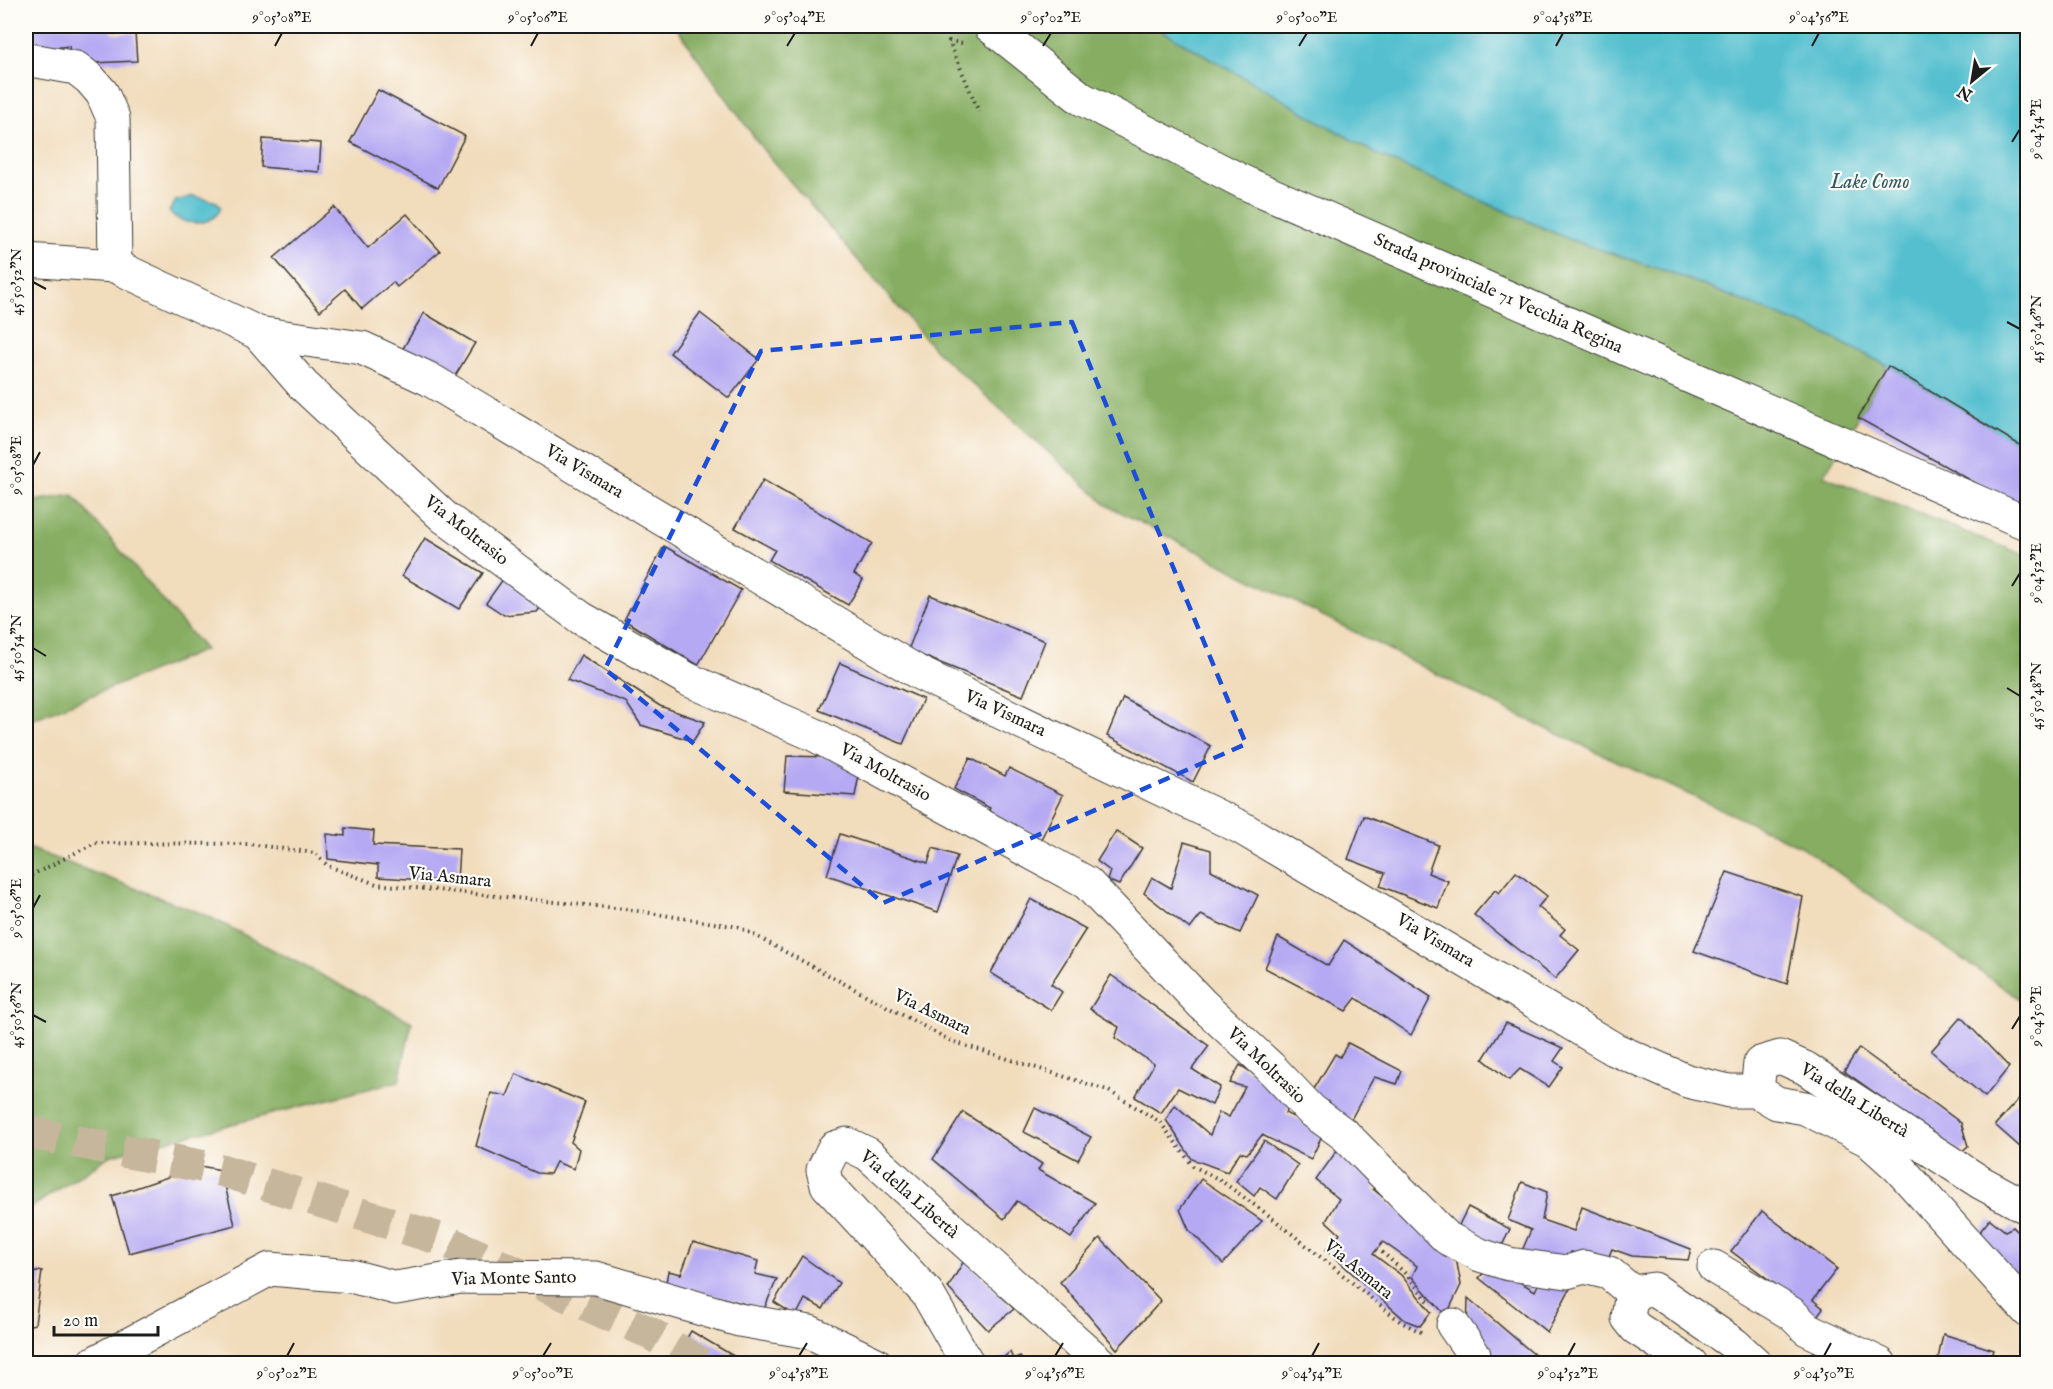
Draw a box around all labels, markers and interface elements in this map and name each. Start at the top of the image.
text: 9°05'08"E [251,8,312,27]
text: 9°05'06"E [507,8,568,27]
text: 9°05'04"E [764,8,825,27]
text: 9°05'02"E [1020,8,1081,27]
text: 9°05'00"E [1276,8,1337,27]
text: 9°04'58"E [1532,8,1593,27]
text: 9°04'56"E [1788,8,1849,27]
north arrow [1942,51,2002,111]
text: N [1954,80,1977,105]
text: 9°04'54"E [2027,99,2046,160]
water label: Lake Como [1829,170,1910,195]
street label: Strada provinciale 71 Vecchia Regina [1370,229,1626,360]
text: 45°50'52"N [7,248,26,316]
text: 45°50'46"N [2027,295,2046,363]
text: 9°05'08"E [7,435,26,496]
street label: Via Vismara [540,439,628,504]
street label: Via Moltrasio [418,490,513,571]
text: 9°04'52"E [2027,543,2046,604]
text: 45°50'54"N [7,614,26,682]
text: 45°50'48"N [2027,662,2046,730]
street label: Via Vismara [960,685,1050,743]
street label: Via Moltrasio [834,738,935,808]
street label: Via Asmara [407,862,493,894]
text: 9°05'06"E [7,878,26,939]
street label: Via Vismara [1391,908,1479,973]
text: 45°50'56"N [7,982,26,1048]
street label: Via Asmara [889,984,974,1042]
text: 9°04'50"E [2027,986,2046,1047]
street label: Via Moltrasio [1221,1022,1310,1110]
street label: Via della Libertà [1795,1058,1913,1144]
street label: Via della Libertà [854,1145,963,1244]
street label: Via Asmara [1318,1234,1398,1305]
street label: Via Monte Santo [450,1266,577,1292]
scale bar [54,1299,158,1337]
text: 20 m [63,1310,98,1333]
text: 9°05'02"E [256,1364,317,1383]
text: 9°05'00"E [512,1364,573,1383]
text: 9°04'58"E [768,1364,829,1383]
text: 9°04'56"E [1024,1364,1085,1383]
text: 9°04'54"E [1281,1364,1342,1383]
text: 9°04'52"E [1537,1364,1598,1383]
text: 9°04'50"E [1793,1364,1854,1383]

